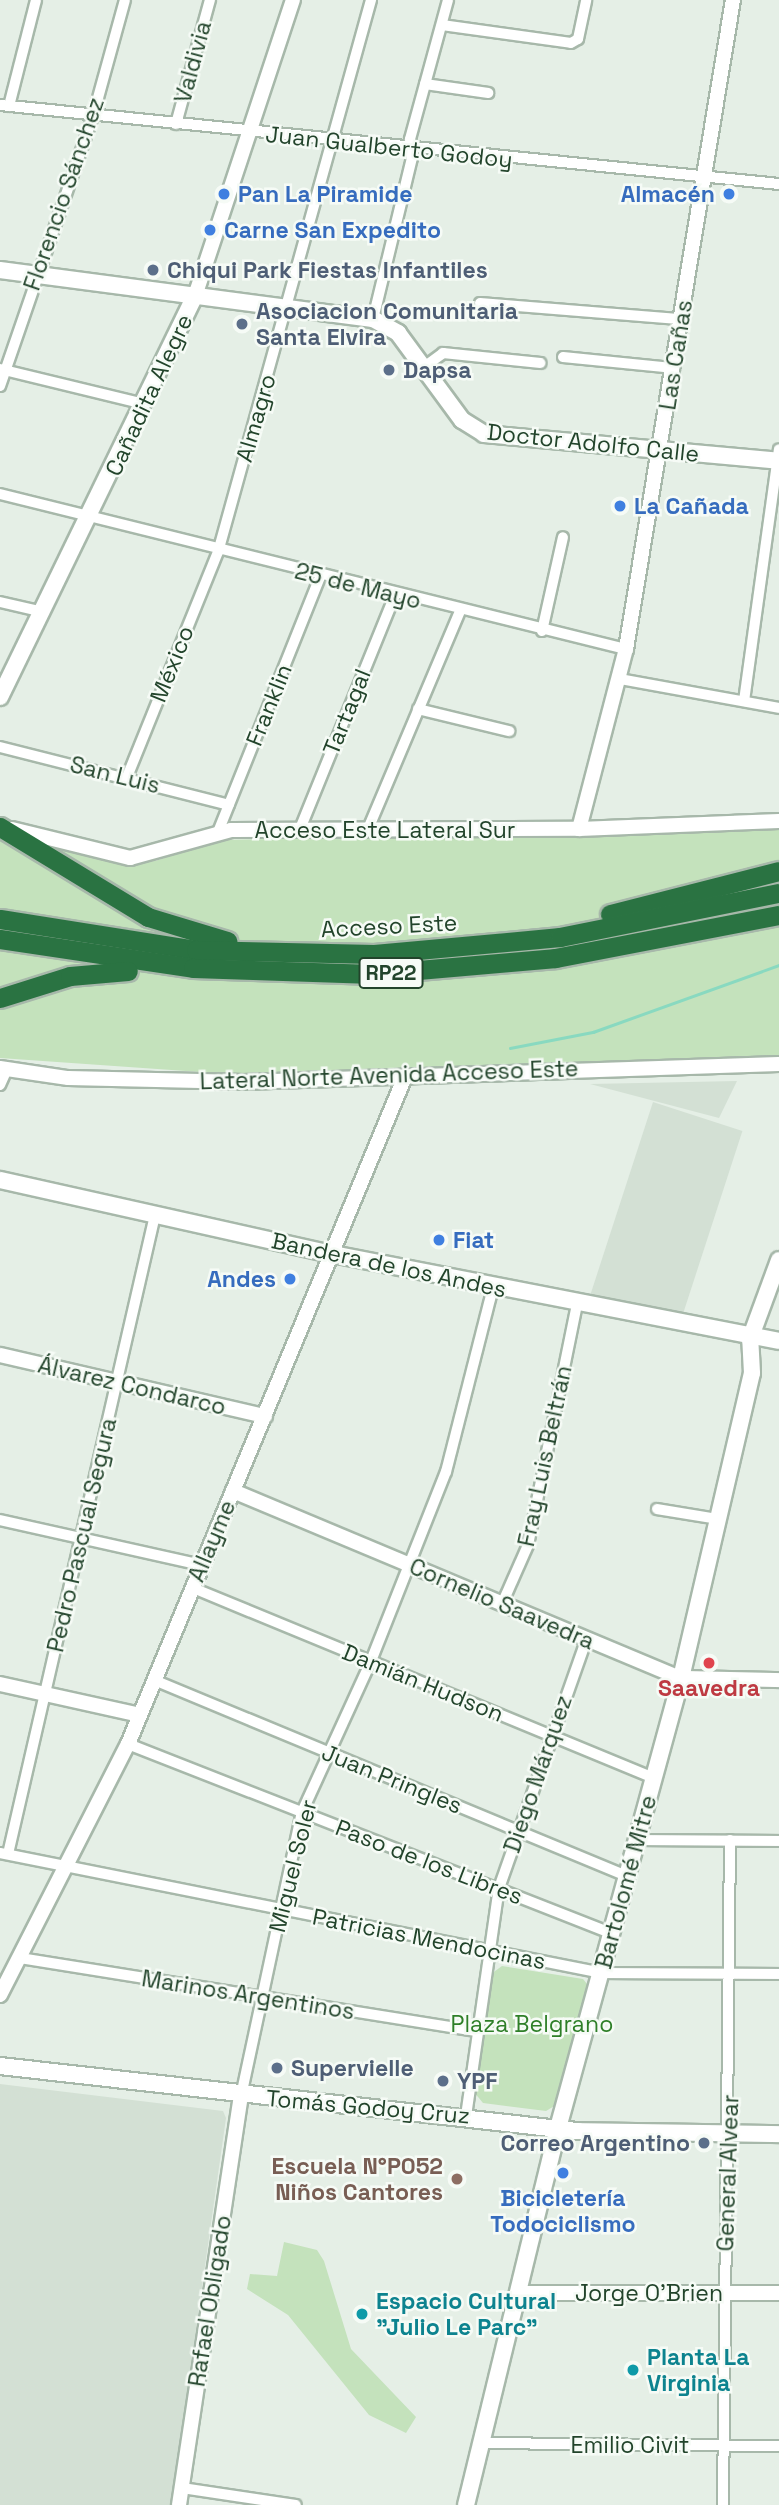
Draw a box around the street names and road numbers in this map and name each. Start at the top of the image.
street label: Valdivia [169,18,217,106]
street label: Florencio Sánchez [18,94,110,294]
street label: Juan Gualberto Godoy [264,120,514,174]
street label: Las Cañas [654,298,698,412]
street label: Cañadita Alegre [99,310,199,480]
street label: Almagro [230,371,282,465]
street label: Doctor Adolfo Calle [485,418,701,468]
street label: 25 de Mayo [292,557,424,615]
street label: México [144,622,200,706]
street label: Franklin [240,660,298,750]
street label: Tartagal [317,665,377,759]
street label: San Luis [67,751,163,799]
street label: Acceso Este Lateral Sur [254,816,516,844]
street label: Acceso Este [320,909,458,943]
road number: RP22 [358,956,424,990]
street label: Lateral Norte Avenida Acceso Este [199,1055,579,1095]
street label: Bandera de los Andes [269,1227,509,1303]
street label: Álvarez Condarco [35,1351,229,1421]
street label: Fray Luis Beltrán [512,1363,578,1549]
street label: Pedro Pascual Segura [42,1415,122,1655]
street label: Allayme [182,1496,242,1586]
street label: Cornelio Saavedra [405,1553,599,1655]
street label: Damián Hudson [338,1638,508,1728]
street label: Diego Márquez [498,1692,578,1856]
street label: Juan Pringles [318,1738,466,1820]
street label: Bartolomé Mitre [590,1792,662,1972]
street label: Miguel Soler [263,1797,323,1935]
street label: Paso de los Libres [332,1814,526,1910]
street label: Patricias Mendocinas [310,1903,548,1975]
street label: Marinos Argentinos [140,1965,356,2025]
street label: Tomás Godoy Cruz [265,2084,471,2130]
street label: General Alvear [711,2094,745,2252]
street label: Rafael Obligado [183,2213,237,2389]
street label: Jorge O'Brien [575,2279,723,2307]
street label: Emilio Civit [571,2431,689,2459]

